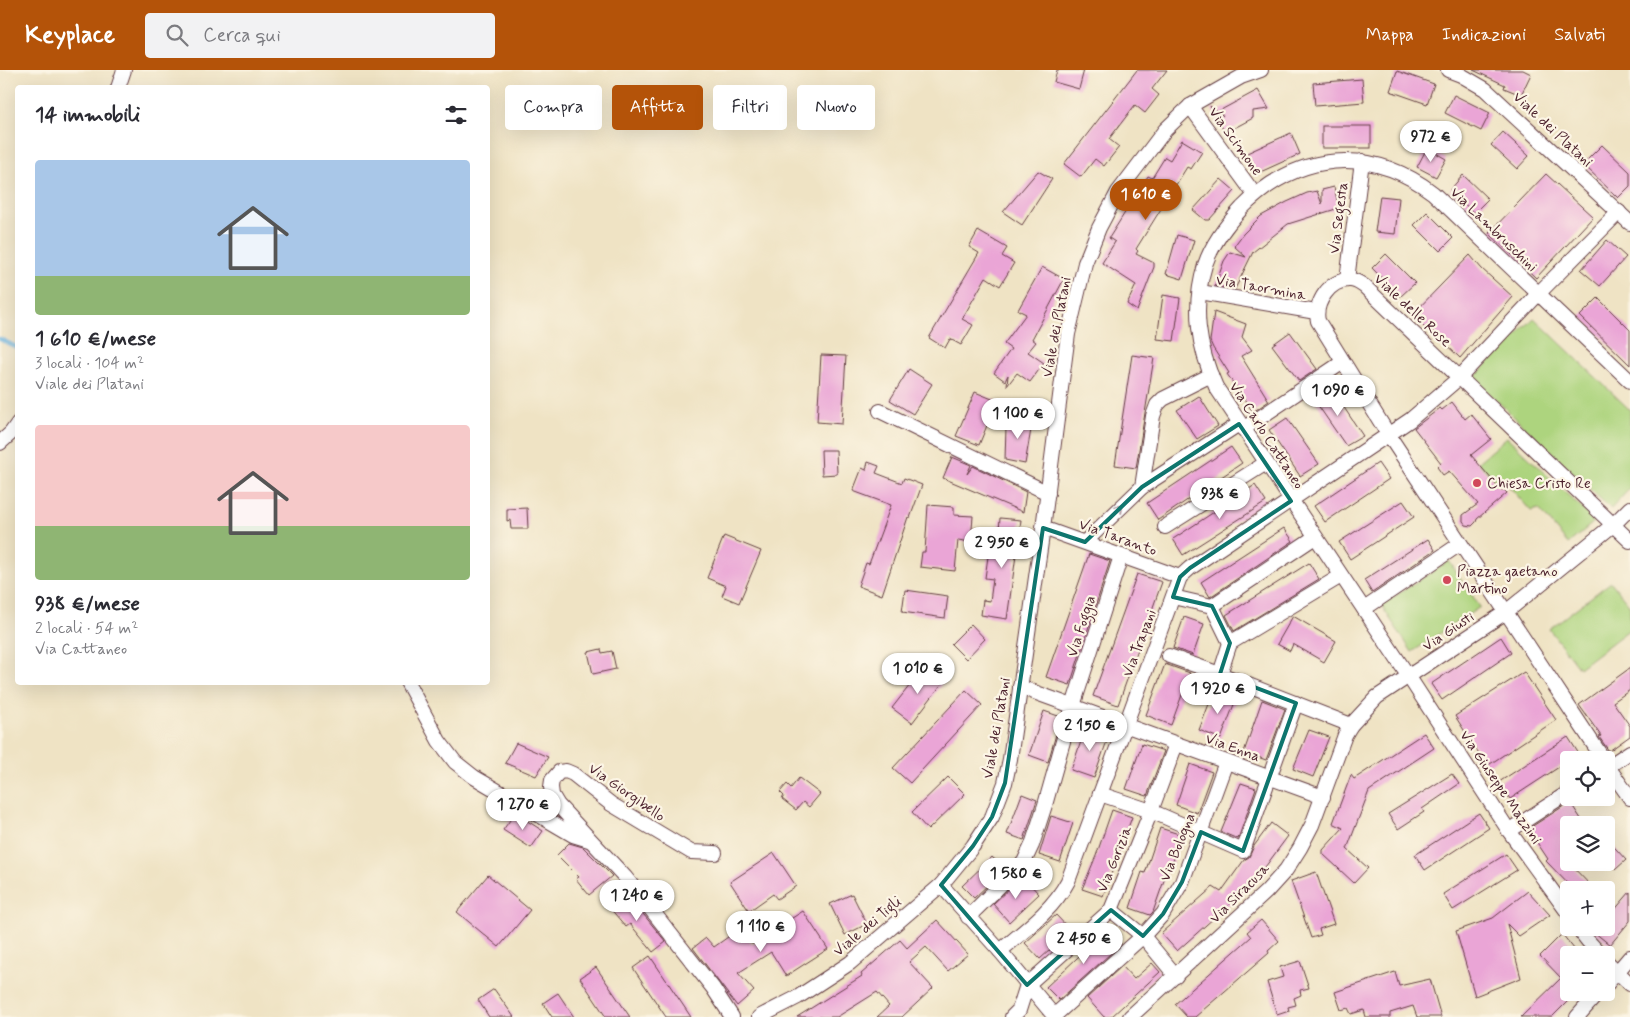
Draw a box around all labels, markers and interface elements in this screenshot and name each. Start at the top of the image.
search box [145,13,495,58]
text: Keyplace [25,20,115,51]
icon: search [163,21,191,49]
text: Cerca qui [203,23,281,48]
text: Mappa [1366,23,1414,47]
text: Indicazioni [1442,23,1526,47]
text: Salvati [1554,23,1605,47]
chip: Compra [505,85,602,130]
chip: Affitta [612,85,703,130]
chip: Filtri [713,85,787,130]
chip: Nuovo [797,85,875,130]
street label: Viale dei Platani [1508,88,1597,172]
text: 14 immobili [35,101,140,129]
icon: filters [442,101,470,129]
street label: Via Scimone [1204,103,1267,180]
pin: 972 € [1396,121,1466,163]
text: 972 € [1411,126,1451,147]
pin: 1 610 € [1100,178,1192,221]
street label: Via Segesta [1325,181,1354,255]
street label: Via Lambruschini [1445,183,1541,277]
text: 1 610 € [1121,184,1171,205]
icon: home [208,193,298,283]
street label: Via Taormina [1214,270,1308,306]
street label: Viale delle Rose [1369,270,1455,352]
street label: Viale dei Platani [1037,275,1077,379]
text: 1 610 €/mese [35,325,156,353]
text: 3 locali · 104 m² [35,353,144,374]
text: Viale dei Platani [35,374,144,395]
pin: 1 090 € [1292,374,1384,417]
street label: Via Carlo Cattaneo [1224,378,1308,493]
text: 1 090 € [1312,380,1364,401]
pin: 1 100 € [972,398,1064,440]
text: 1 100 € [992,403,1044,424]
icon: home [208,458,298,548]
place label: Chiesa Cristo Re [1487,474,1591,494]
marker: Chiesa Cristo Re [1471,477,1483,489]
pin: 938 € [1185,478,1255,520]
text: 938 € [1201,483,1239,504]
one-way arrow [1114,505,1123,514]
street label: Via Taranto [1076,515,1159,561]
pin: 2 950 € [956,526,1048,569]
text: 2 950 € [975,532,1029,553]
place label: Piazza gaetano Martino [1457,562,1558,599]
marker: Piazza gaetano Martino [1441,574,1453,586]
text: 938 €/mese [35,590,140,618]
street label: Via Foggia [1063,593,1102,660]
street label: Via Trapani [1118,607,1162,680]
street label: Via Giusti [1419,607,1478,656]
text: 2 locali · 54 m² [35,618,138,639]
text: Via Cattaneo [35,639,127,660]
pin: 1 010 € [872,652,964,695]
text: 1 010 € [893,658,943,679]
pin: 1 920 € [1172,672,1264,715]
street label: Viale dei Platani [978,676,1016,780]
text: 1 920 € [1191,678,1245,699]
pin: 2 150 € [1044,710,1136,752]
text: 2 150 € [1064,715,1116,736]
street label: Via Giuseppe Mazzini [1455,727,1546,848]
street label: Via Enna [1203,729,1263,767]
map controls [1560,751,1615,1001]
button: locate [1560,751,1615,806]
street label: Via Giorgibello [583,759,669,828]
pin: 1 270 € [477,788,569,831]
text: 1 270 € [497,794,549,815]
street label: Via Bologna [1155,810,1202,885]
button: layers [1560,816,1615,871]
street label: Via Gorizia [1093,822,1138,896]
pin: 1 580 € [970,858,1062,900]
street label: Via Siracusa [1205,859,1275,928]
text: 1 580 € [990,863,1042,884]
pin: 1 240 € [591,880,683,922]
button: + [1560,881,1615,936]
text: 1 240 € [610,885,664,906]
street label: Viale dei Tigli [829,892,907,962]
pin: 1 110 € [715,910,807,953]
text: 1 110 € [737,916,785,937]
pin: 2 450 € [1038,922,1130,965]
text: 2 450 € [1057,928,1111,949]
button: − [1560,946,1615,1001]

